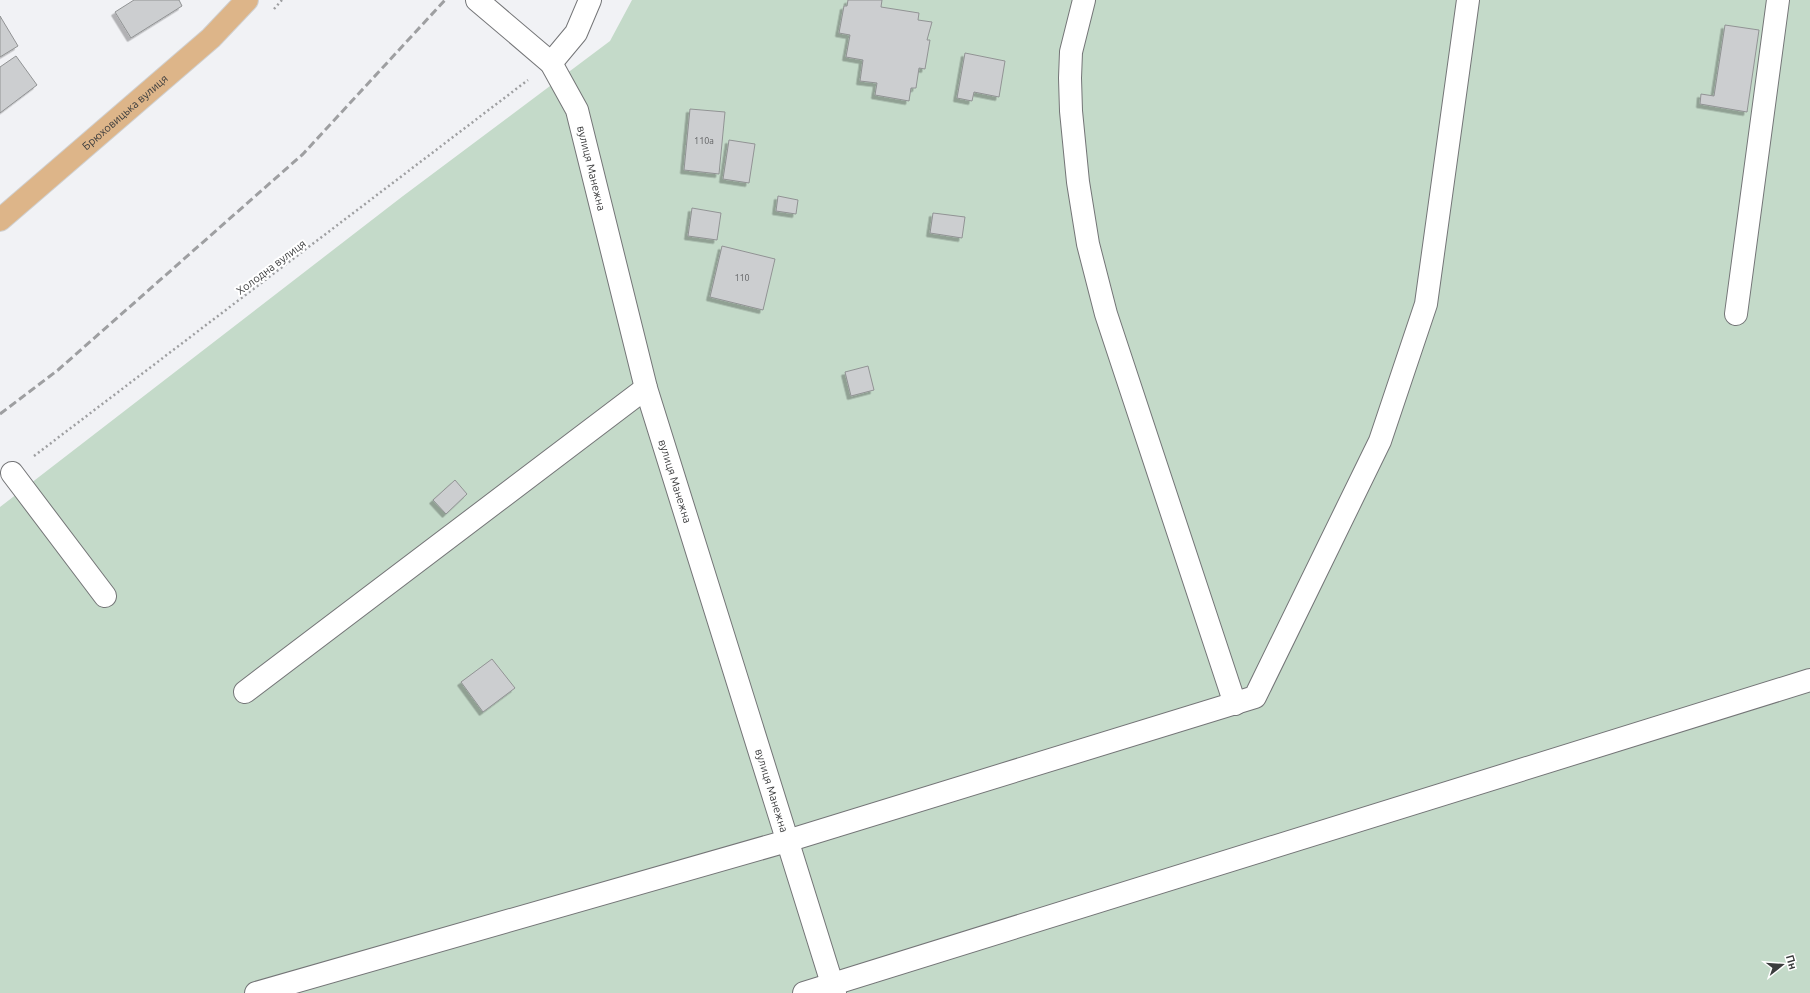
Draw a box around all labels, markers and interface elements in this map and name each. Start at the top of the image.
street label: Брюховицька вулиця [80,72,170,152]
street label: вулиця Манежна [575,125,608,212]
house number: 110а [694,136,714,146]
street label: Холодна вулиця [234,237,308,297]
house number: 110 [734,273,750,283]
street label: вулиця Манежна [656,438,694,525]
street label: вулиця Манежна [753,747,790,834]
north arrow [1762,945,1802,985]
text: Пн [1784,953,1799,971]

